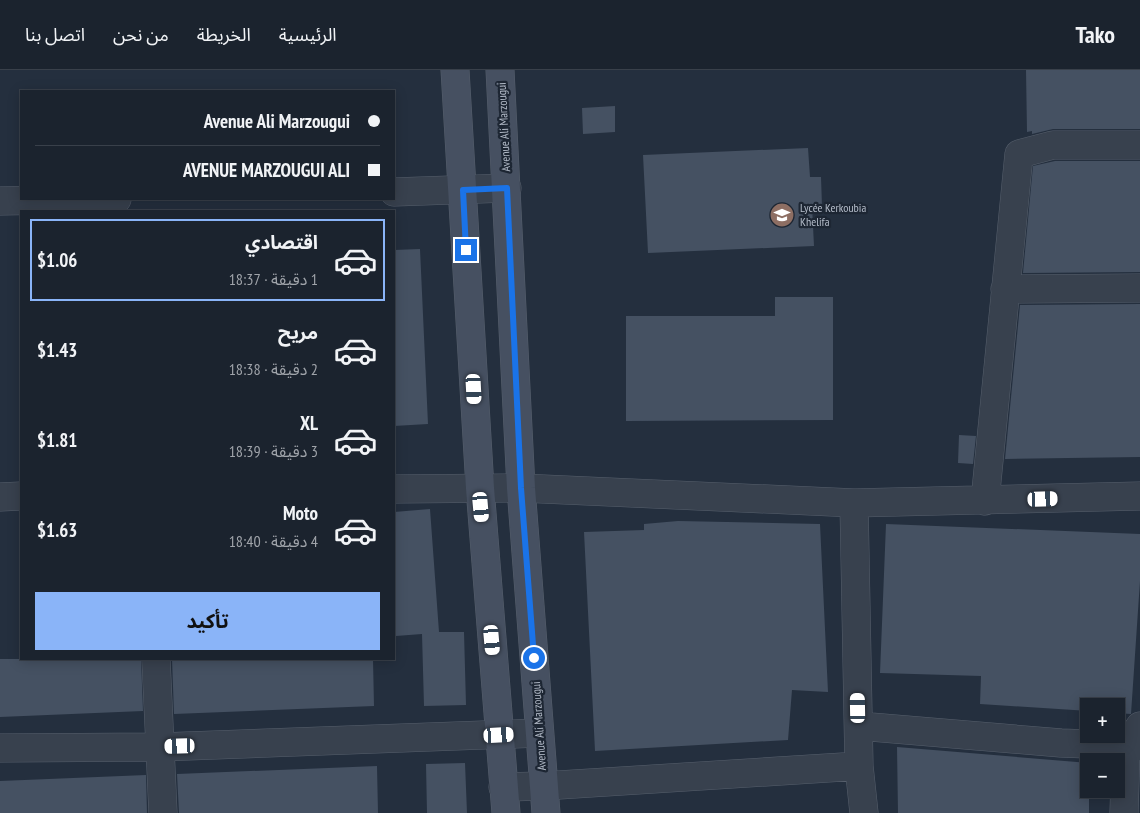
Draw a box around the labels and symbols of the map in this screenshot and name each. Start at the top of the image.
street label: Avenue Ali Marzougui [494,82,513,172]
place label: Lycée Kerkoubia Khelifa [800,200,866,229]
school or university icon: Lycée Kerkoubia Khelifa [769,202,795,228]
route end [455,239,477,261]
car [465,374,482,404]
car [472,491,489,523]
car [1027,491,1058,507]
car [483,624,500,656]
route start [523,647,545,669]
street label: Avenue Ali Marzougui [528,681,549,771]
car [850,693,865,723]
car [483,727,514,743]
car [164,738,195,754]

